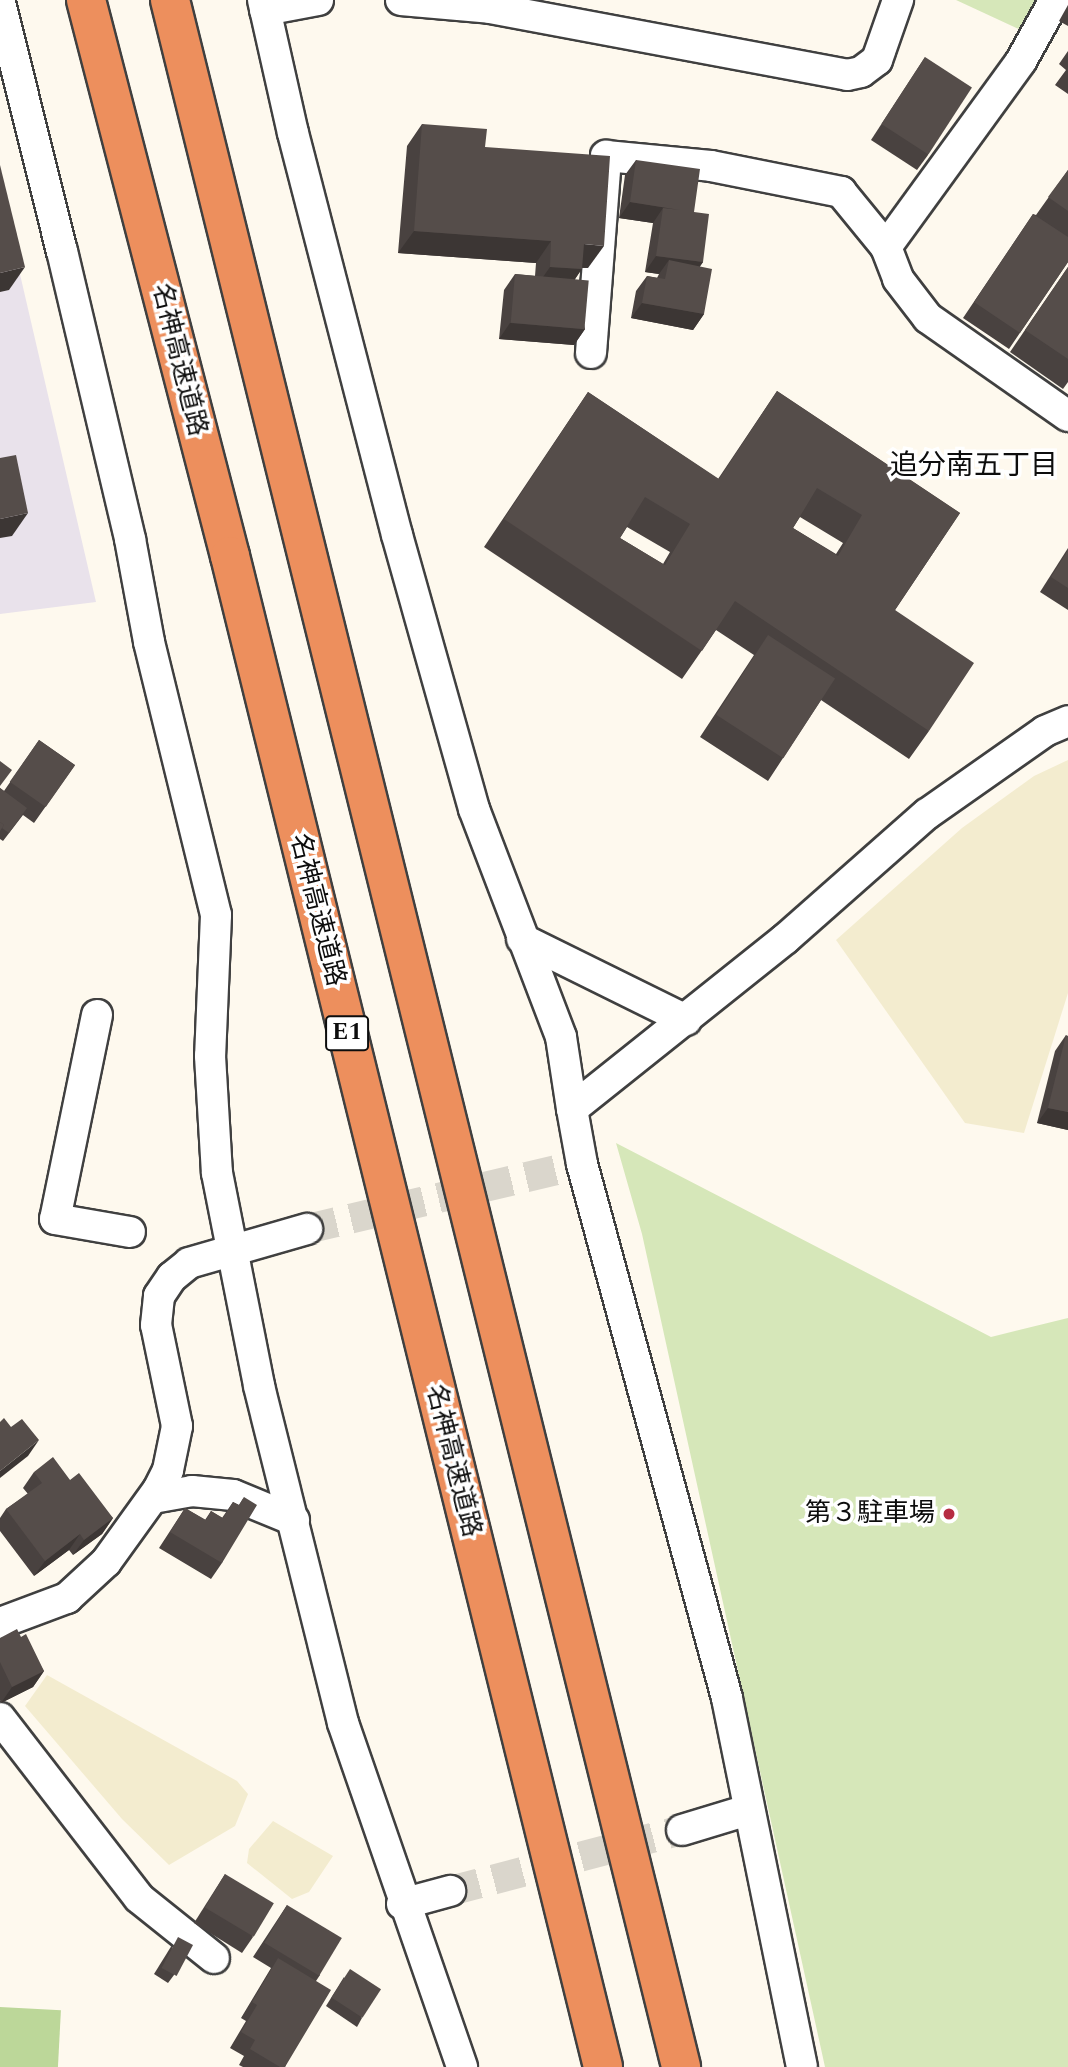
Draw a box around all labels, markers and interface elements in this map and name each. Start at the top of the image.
street label: 名神高速道路 [145,281,213,439]
district label: 追分南五丁目 [890,449,1058,483]
street label: 名神高速道路 [283,831,351,989]
road number: E1 [324,1013,370,1054]
street label: 名神高速道路 [419,1382,487,1540]
place label: 第３駐車場 [805,1498,935,1530]
marker: 第３駐車場 [941,1506,957,1522]

